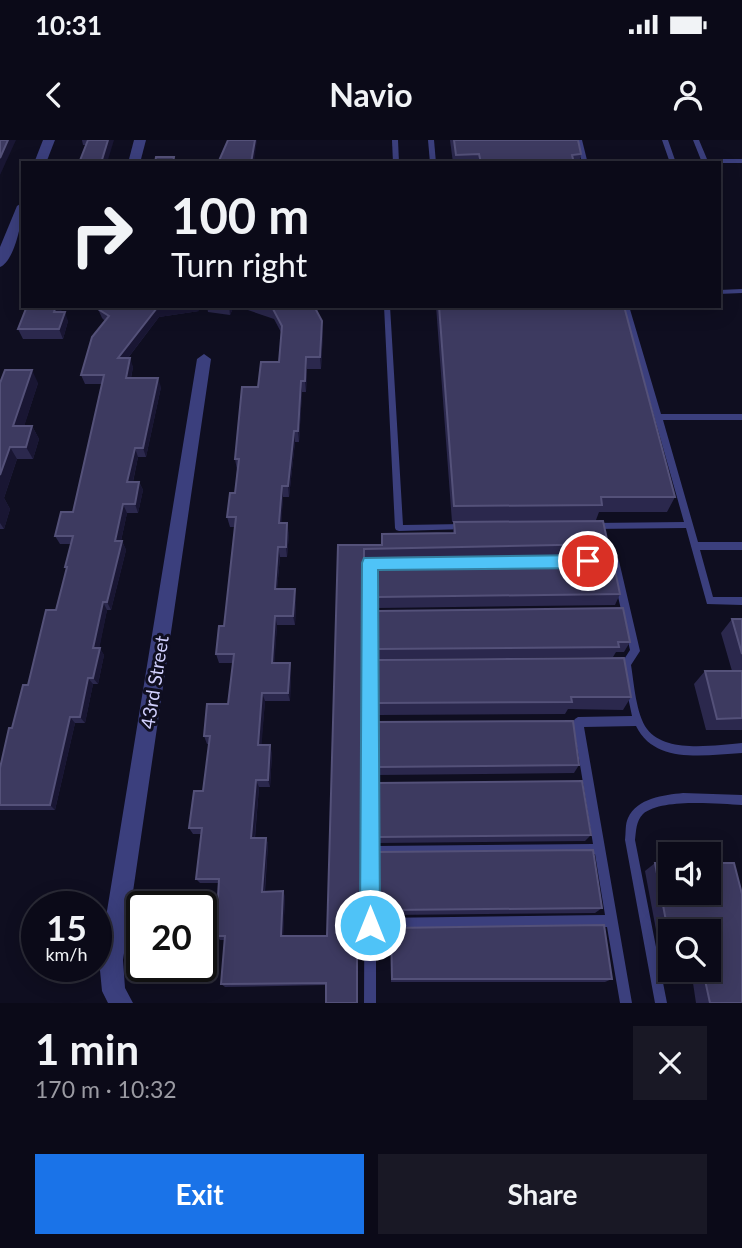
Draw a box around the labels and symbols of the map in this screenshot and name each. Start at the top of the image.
pin [558,531,618,591]
street label: 43rd Street [135,634,173,730]
position arrow [333,888,407,962]
speed limit sign: 20 [126,891,217,982]

